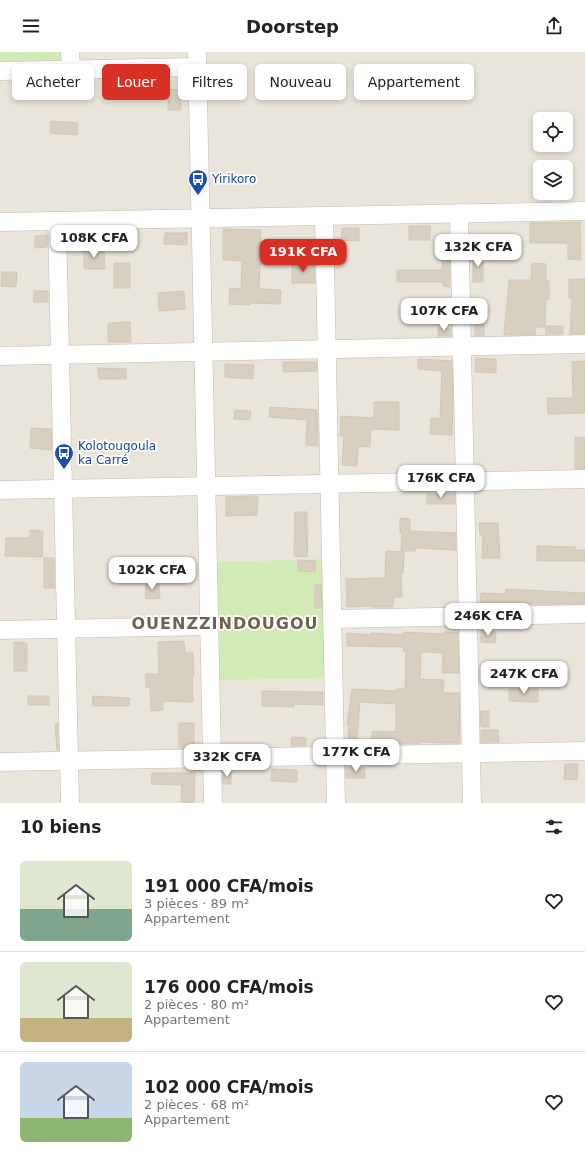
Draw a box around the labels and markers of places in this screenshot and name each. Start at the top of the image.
bus stop icon: Yirikoro [187,168,209,196]
place label: Yirikoro [211,172,256,186]
pin: 108K CFA [53,225,135,259]
pin: 132K CFA [437,234,519,268]
pin: 191K CFA [262,239,344,273]
pin: 107K CFA [403,298,485,332]
place label: Kolotougoula ka Carré [78,439,156,467]
bus stop icon: Kolotougoula ka Carré [53,442,75,470]
pin: 176K CFA [400,465,482,499]
pin: 102K CFA [111,557,193,591]
pin: 246K CFA [447,603,529,637]
pin: 247K CFA [483,661,565,695]
pin: 177K CFA [315,739,397,773]
pin: 332K CFA [186,744,268,778]

